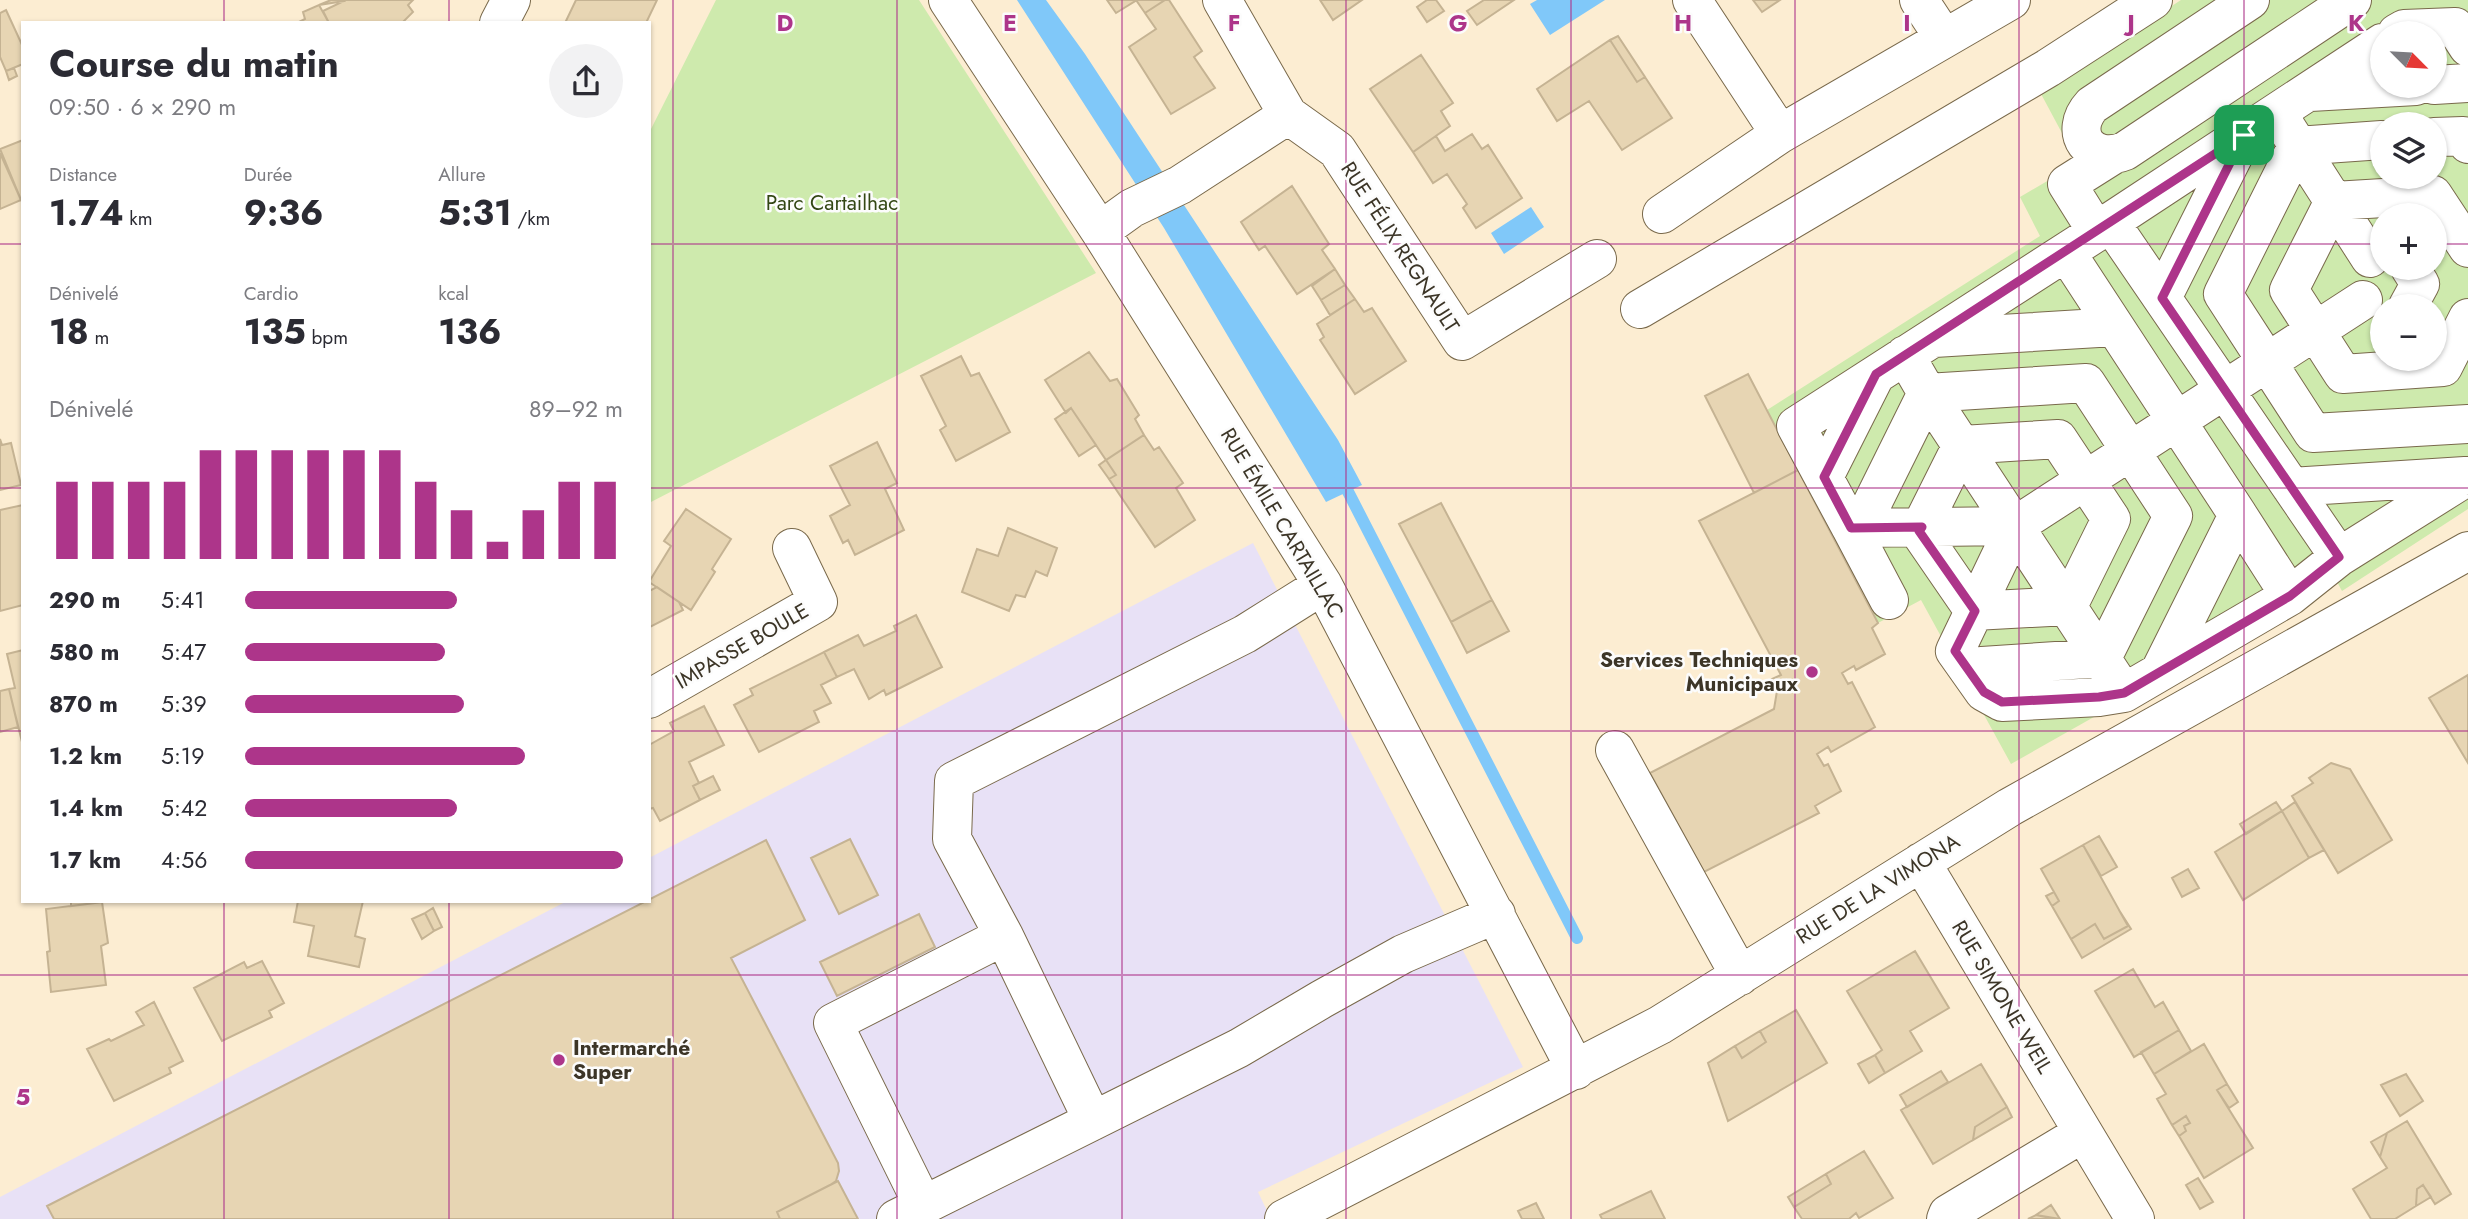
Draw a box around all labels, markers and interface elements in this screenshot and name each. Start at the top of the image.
text: D [777,6,794,40]
text: E [1003,6,1017,40]
text: F [1228,6,1240,40]
text: G [1449,6,1467,40]
text: H [1674,6,1692,40]
text: I [1903,6,1911,40]
text: J [2123,6,2135,40]
text: K [2348,6,2365,40]
north arrow [2370,21,2446,98]
map controls [2370,21,2447,371]
text: Course du matin [49,36,339,91]
button: share [549,44,623,118]
text: 09:50 · 6 × 290 m [49,90,236,124]
pin [2214,105,2274,165]
button: layers [2370,112,2447,189]
icon: arrive [2225,116,2263,154]
street label: RUE FÉLIX REGNAULT [1334,156,1467,338]
text: Distance [49,161,117,188]
text: Durée [244,161,292,188]
text: Allure [438,161,486,188]
text: 1.74 [49,188,124,238]
text: 9:36 [244,188,324,238]
text: 5:31 [438,188,512,238]
park label: Parc Cartailhac [766,188,898,218]
button: + [2370,203,2447,280]
text: km [124,205,153,232]
text: /km [512,205,550,232]
text: Dénivelé [49,280,119,307]
text: Cardio [244,280,298,307]
text: kcal [438,280,469,307]
button: − [2370,294,2447,371]
text: 18 [49,307,89,357]
text: 135 [244,307,306,357]
text: 136 [438,307,501,357]
text: m [89,324,109,351]
text: bpm [306,324,348,351]
text: Dénivelé [49,392,133,426]
text: 89–92 m [529,392,623,426]
street label: RUE ÉMILE CARTAILLAC [1213,422,1351,624]
text: 290 m [49,583,120,617]
text: 5:41 [161,583,205,617]
street label: IMPASSE BOULE [670,596,814,696]
text: 580 m [49,635,119,669]
text: 5:47 [161,635,206,669]
place label: Services Techniques Municipaux [1600,645,1799,699]
marker: Services Techniques Municipaux [1804,664,1820,680]
text: 870 m [49,687,118,721]
text: 5:39 [161,687,207,721]
text: 1.2 km [49,739,122,773]
text: 5:19 [161,739,204,773]
text: 1.4 km [49,791,123,825]
text: 5:42 [161,791,207,825]
street label: RUE DE LA VIMONA [1790,826,1966,952]
text: 1.7 km [49,843,121,877]
text: 4:56 [161,843,208,877]
street label: RUE SIMONE WEIL [1944,915,2060,1080]
place label: Intermarché Super [573,1033,690,1087]
marker: Intermarché Super [551,1052,567,1068]
text: 5 [16,1080,30,1114]

